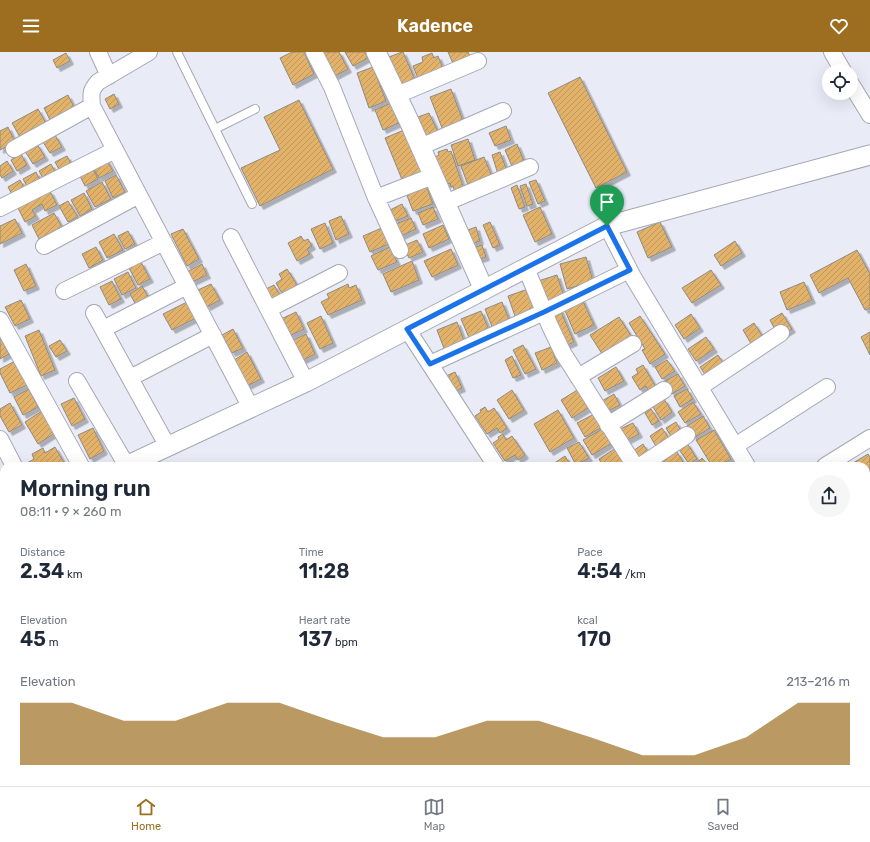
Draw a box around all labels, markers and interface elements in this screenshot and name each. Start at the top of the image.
icon: menu [20,15,42,37]
text: Kadence [397,15,473,37]
icon: heart [828,15,850,37]
map controls [822,64,858,100]
button: locate [822,64,858,100]
pin [590,185,624,226]
icon: arrive [596,191,618,213]
text: Morning run [20,475,151,502]
button: share [808,475,850,517]
text: 08:11 · 9 × 260 m [20,504,121,519]
text: Distance [20,546,65,559]
text: Time [299,546,324,559]
text: Pace [577,546,603,559]
text: 2.34 [20,559,64,583]
text: 11:28 [299,559,349,583]
text: 4:54 [577,559,622,583]
text: km [64,568,83,581]
text: /km [622,568,646,581]
text: Elevation [20,614,67,627]
text: Heart rate [299,614,351,627]
text: kcal [577,614,598,627]
text: 45 [20,627,46,651]
text: 137 [299,627,332,651]
text: 170 [577,627,611,651]
text: m [46,636,58,649]
text: bpm [332,636,358,649]
text: Elevation [20,674,76,689]
text: 213–216 m [786,674,850,689]
tab: Home [131,796,161,833]
tab: Map [423,796,445,833]
tab: Saved [708,796,739,833]

